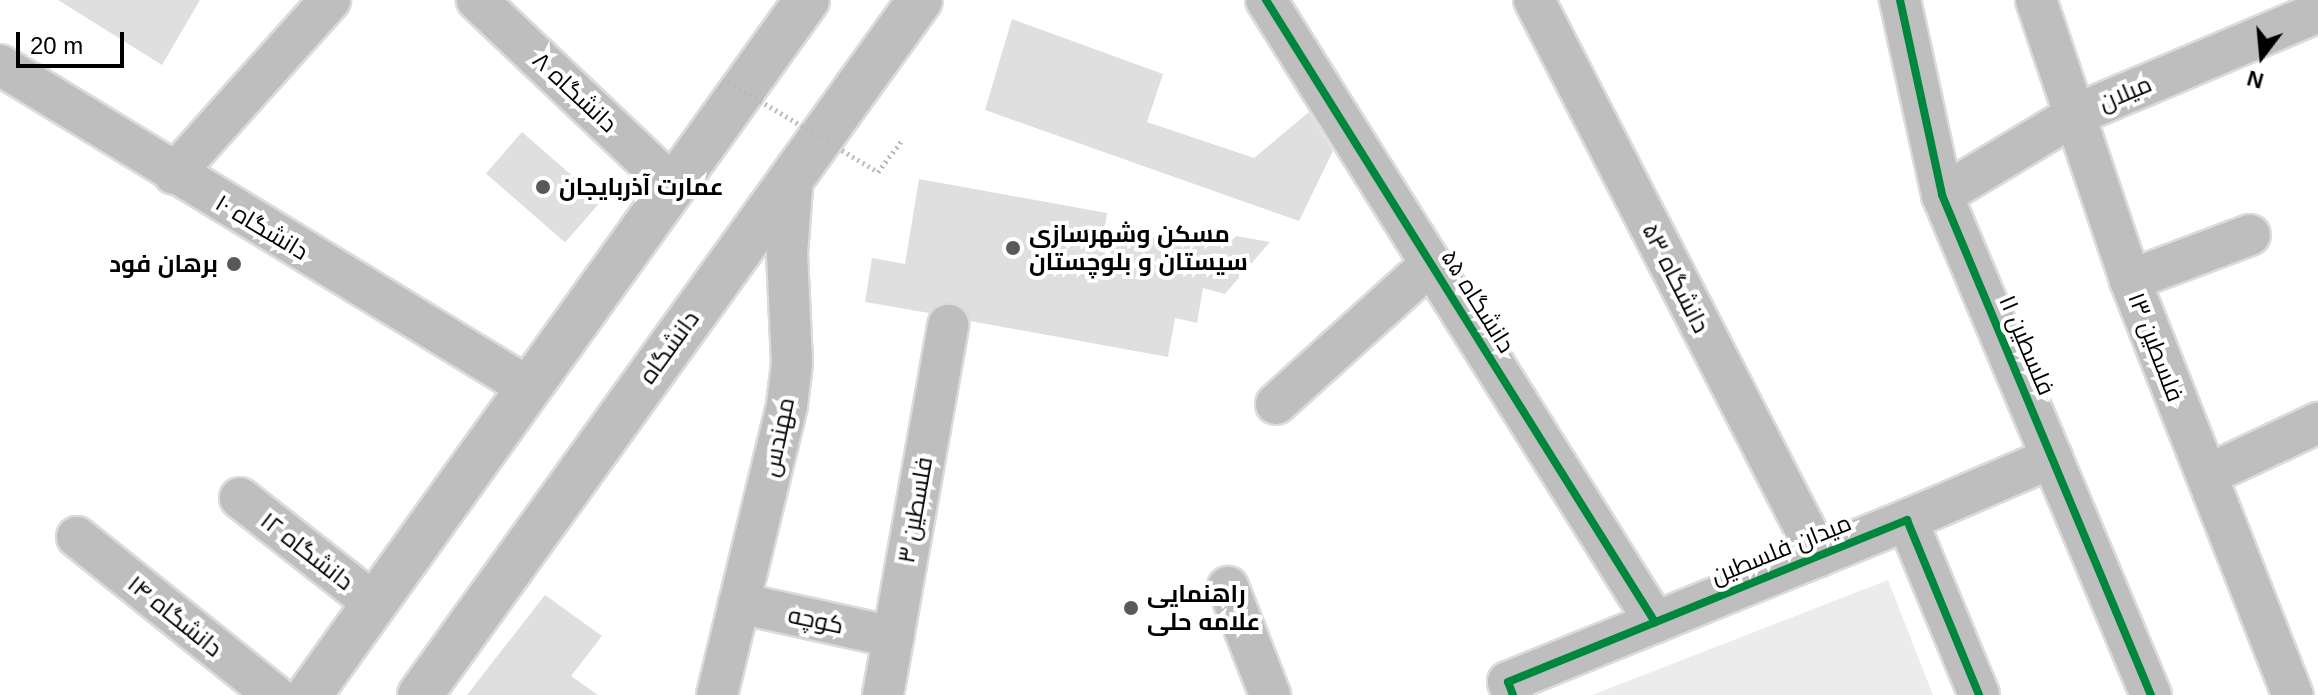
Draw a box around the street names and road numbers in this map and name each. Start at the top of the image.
street label: دانشگاه ۸ [527,46,623,138]
street label: میلان [2094,69,2156,117]
street label: دانشگاه ۱۰ [210,188,314,266]
street label: دانشگاه ۵۳ [1636,218,1716,338]
street label: دانشگاه ۵۵ [1435,244,1521,358]
street label: فلسطین ۱۳ [2122,288,2190,406]
street label: فلسطین ۱۱ [1993,291,2061,399]
street label: دانشگاه [633,305,705,389]
street label: مهندس [756,395,800,479]
street label: فلسطین ۳ [892,455,938,565]
street label: دانشگاه ۱۲ [255,506,359,596]
street label: میدان فلسطین [1707,508,1855,590]
street label: دانشگاه ۱۴ [122,569,228,663]
street label: کوچه [786,600,846,640]

